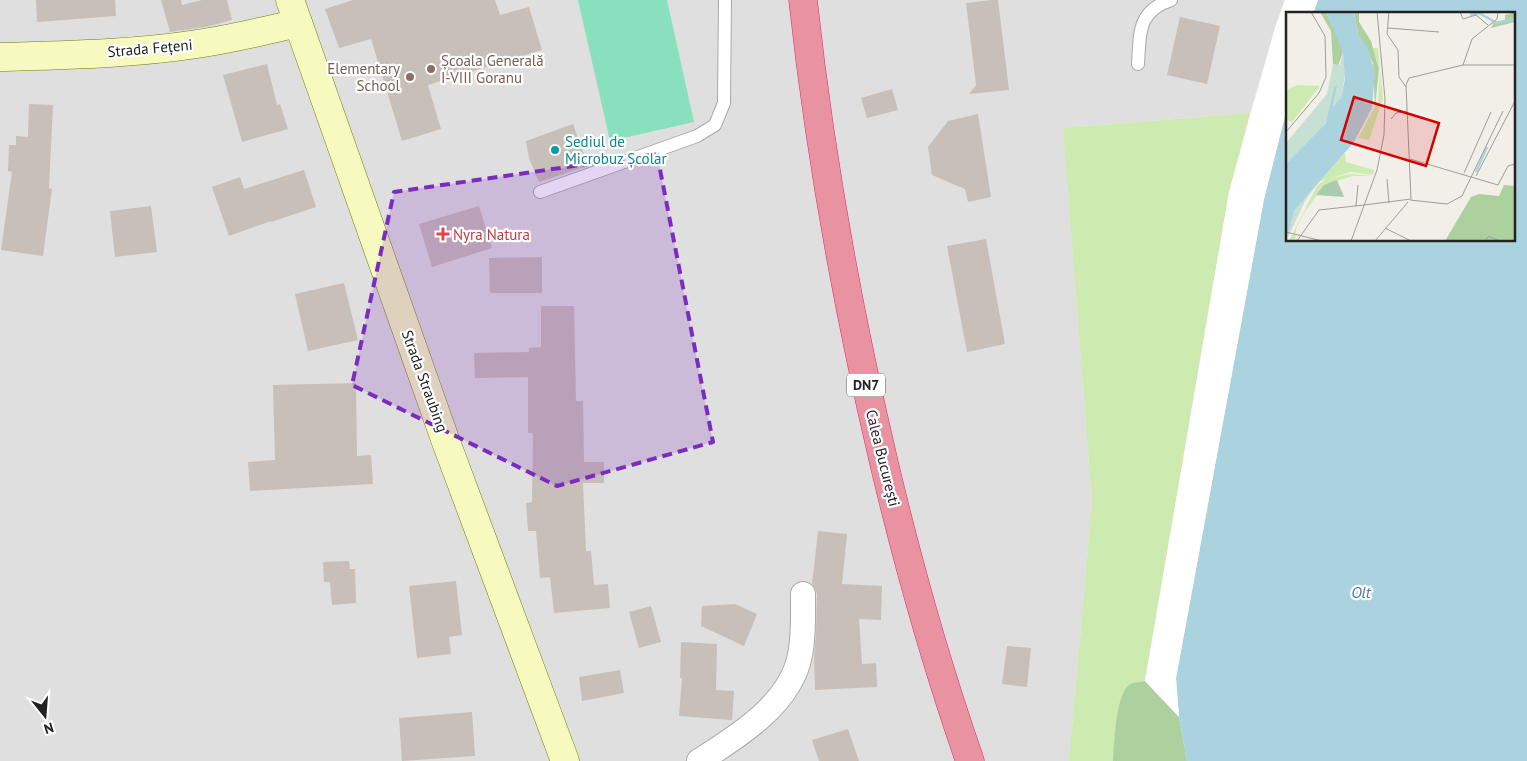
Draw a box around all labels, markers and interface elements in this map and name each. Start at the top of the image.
inset map [1286,12,1514,241]
street label: Strada Fețeni [107,35,193,61]
place label: Școala Generală I-VIII Goranu [441,51,544,87]
place label: Elementary School [327,59,401,95]
marker: Școala Generală I-VIII Goranu [425,63,437,75]
marker: Elementary School [404,71,416,83]
place label: Sediul de Microbuz Școlar [565,132,667,168]
marker: Sediul de Microbuz Școlar [549,144,561,156]
place label: Nyra Natura [453,225,530,244]
marker: Nyra Natura [437,228,449,240]
street label: Strada Straubing [398,327,452,435]
road number: DN7 [847,374,885,396]
street label: Calea București [862,408,904,508]
water label: Olt [1351,582,1372,602]
north arrow [20,691,70,741]
text: N [42,718,56,738]

